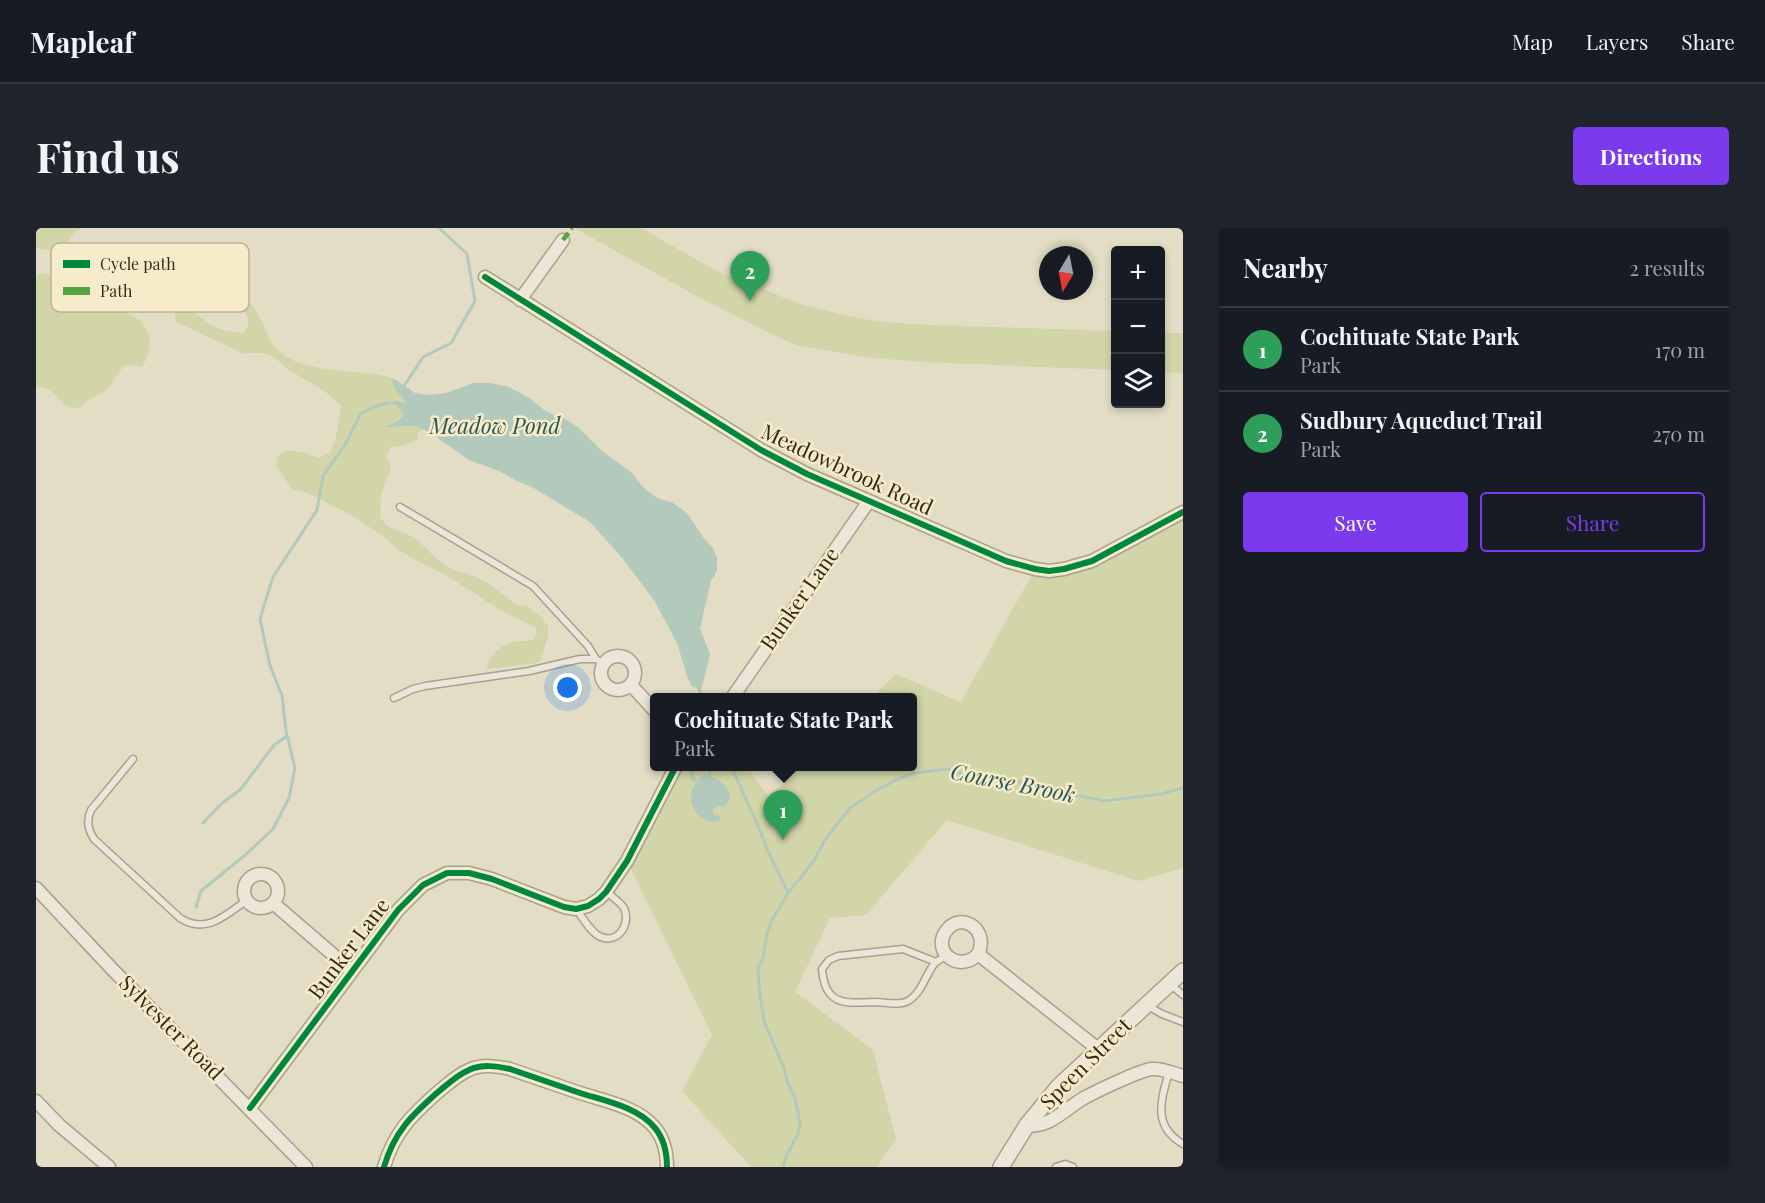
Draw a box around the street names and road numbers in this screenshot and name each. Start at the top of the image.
street label: Meadowbrook Road [757,416,938,520]
street label: Bunker Lane [753,541,844,655]
street label: Bunker Lane [300,892,395,1004]
street label: Sylvester Road [114,968,231,1085]
street label: Speen Street [1033,1010,1137,1115]

